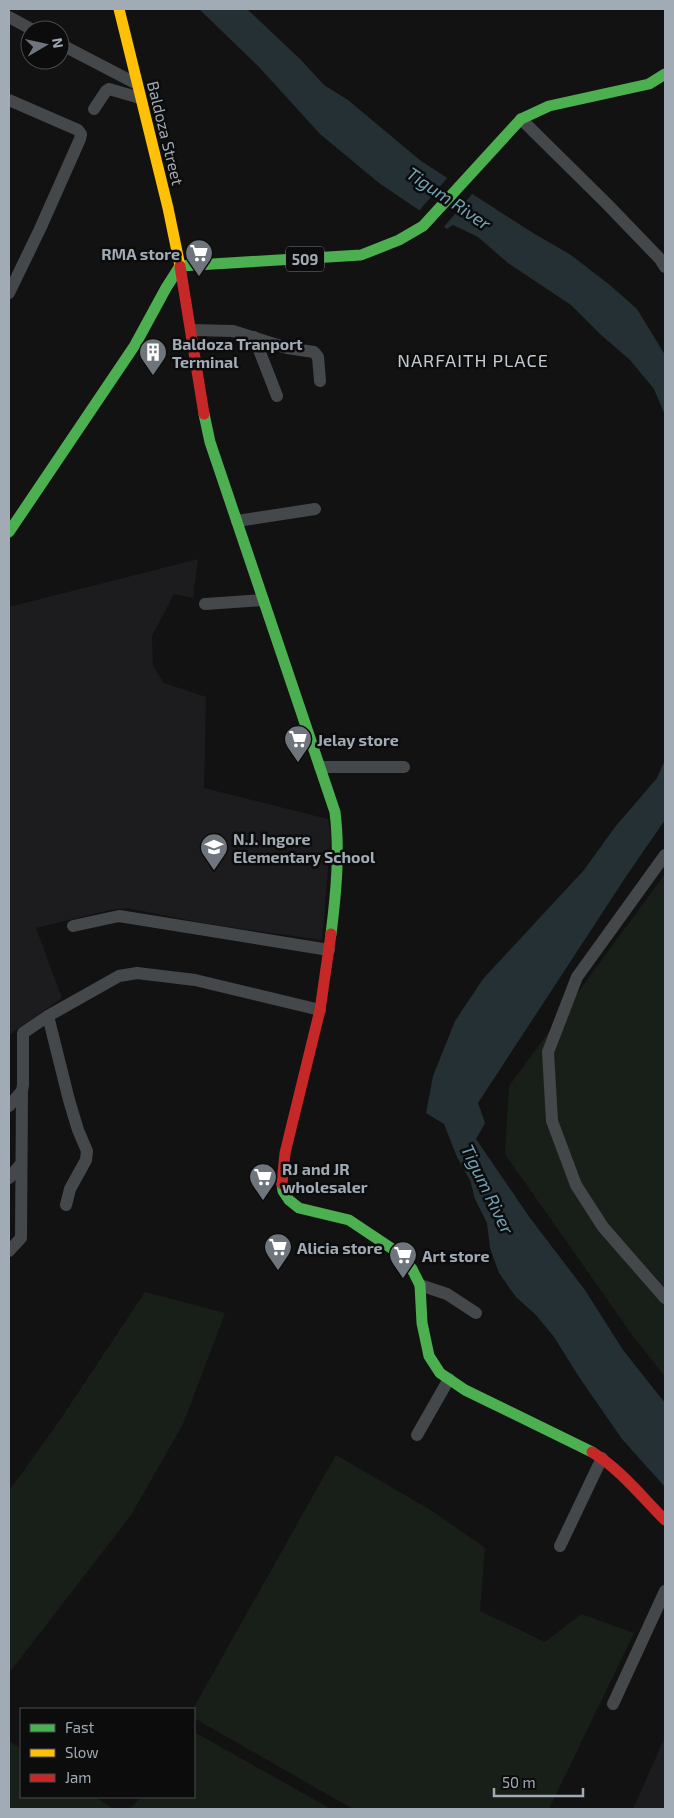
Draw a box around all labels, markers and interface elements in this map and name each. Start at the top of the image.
north arrow [20,20,70,70]
text: N [49,37,68,49]
street label: Baldoza Street [144,79,188,187]
water label: Tigum River [403,162,496,235]
supermarket icon: RMA store [184,238,214,277]
place label: RMA store [101,244,180,263]
road number: 509 [286,246,324,272]
place label: Baldoza Tranport Terminal [172,334,303,371]
building icon: Baldoza Tranport Terminal [138,337,168,376]
district label: NARFAITH PLACE [397,349,549,371]
supermarket icon: Jelay store [283,724,313,763]
place label: Jelay store [317,730,399,750]
place label: N.J. Ingore Elementary School [233,829,376,867]
school or university icon: N.J. Ingore Elementary School [199,832,229,871]
water label: Tigum River [457,1141,520,1238]
place label: RJ and JR wholesaler [282,1159,368,1196]
supermarket icon: RJ and JR wholesaler [248,1162,278,1201]
supermarket icon: Alicia store [263,1232,293,1271]
place label: Alicia store [297,1238,382,1257]
supermarket icon: Art store [388,1240,418,1279]
place label: Art store [422,1246,490,1265]
legend [20,1708,195,1798]
text: Fast [65,1718,95,1736]
text: Slow [65,1743,99,1761]
scale bar [494,1766,583,1798]
text: Jam [65,1768,91,1786]
text: 50 m [502,1773,536,1791]

